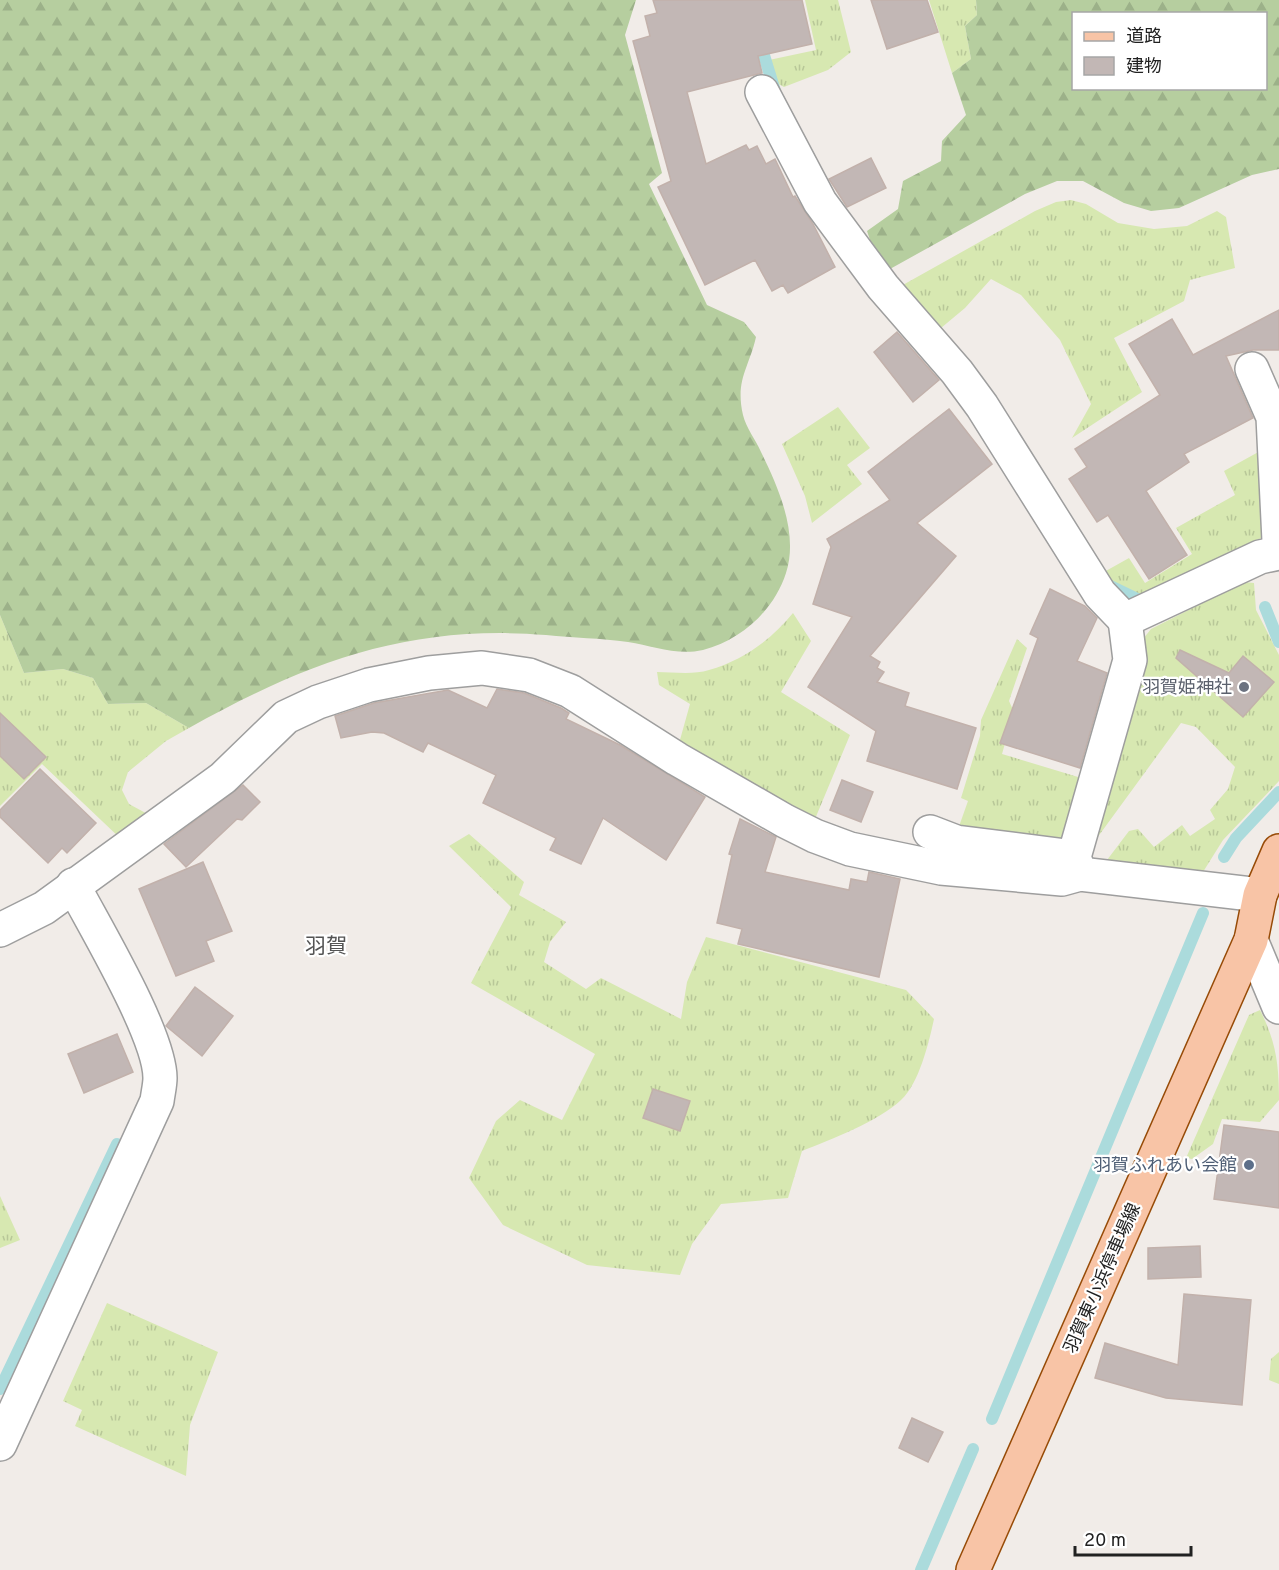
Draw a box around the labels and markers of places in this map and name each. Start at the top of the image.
place label: 羽賀姫神社 [1142,677,1232,700]
marker: 羽賀姫神社 [1237,680,1251,694]
place label: 羽賀ふれあい会館 [1093,1155,1237,1178]
marker: 羽賀ふれあい会館 [1242,1158,1256,1172]

